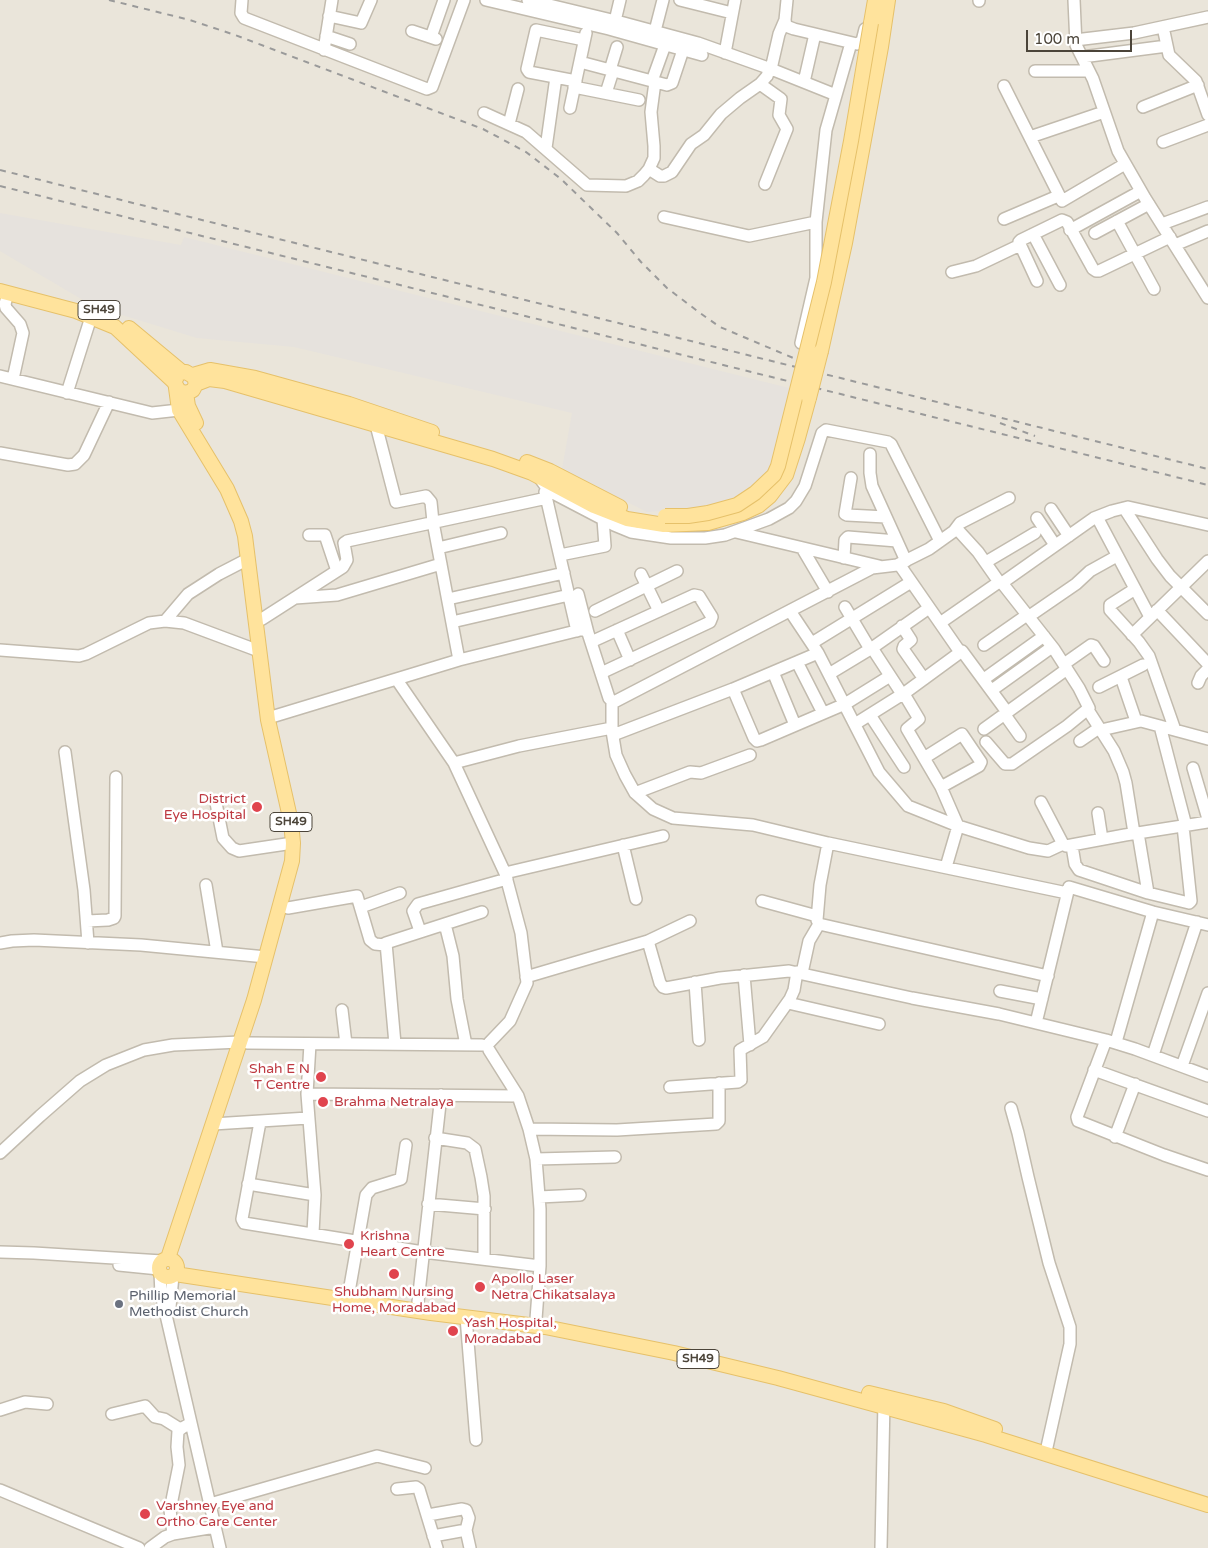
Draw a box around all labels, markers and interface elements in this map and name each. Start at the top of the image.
scale bar [1028,20,1134,52]
text: 100 m [1034,30,1080,48]
road number: SH49 [78,300,120,320]
place label: District Eye Hospital [164,791,246,824]
marker: District Eye Hospital [250,800,264,814]
road number: SH49 [270,812,312,832]
place label: Shah E N T Centre [249,1061,310,1094]
marker: Shah E N T Centre [314,1070,328,1084]
place label: Brahma Netralaya [334,1094,454,1110]
marker: Brahma Netralaya [316,1095,330,1109]
place label: Krishna Heart Centre [360,1228,445,1260]
marker: Krishna Heart Centre [342,1237,356,1251]
marker: Shubham Nursing Home, Moradabad [387,1267,401,1281]
place label: Apollo Laser Netra Chikatsalaya [491,1271,616,1304]
marker: Apollo Laser Netra Chikatsalaya [473,1280,487,1294]
place label: Shubham Nursing Home, Moradabad [332,1284,456,1316]
place label: Phillip Memorial Methodist Church [129,1288,248,1320]
marker: Phillip Memorial Methodist Church [113,1298,125,1310]
place label: Yash Hospital, Moradabad [464,1315,557,1348]
marker: Yash Hospital, Moradabad [446,1324,460,1338]
road number: SH49 [677,1350,719,1368]
place label: Varshney Eye and Ortho Care Center [156,1498,277,1530]
marker: Varshney Eye and Ortho Care Center [138,1507,152,1521]

